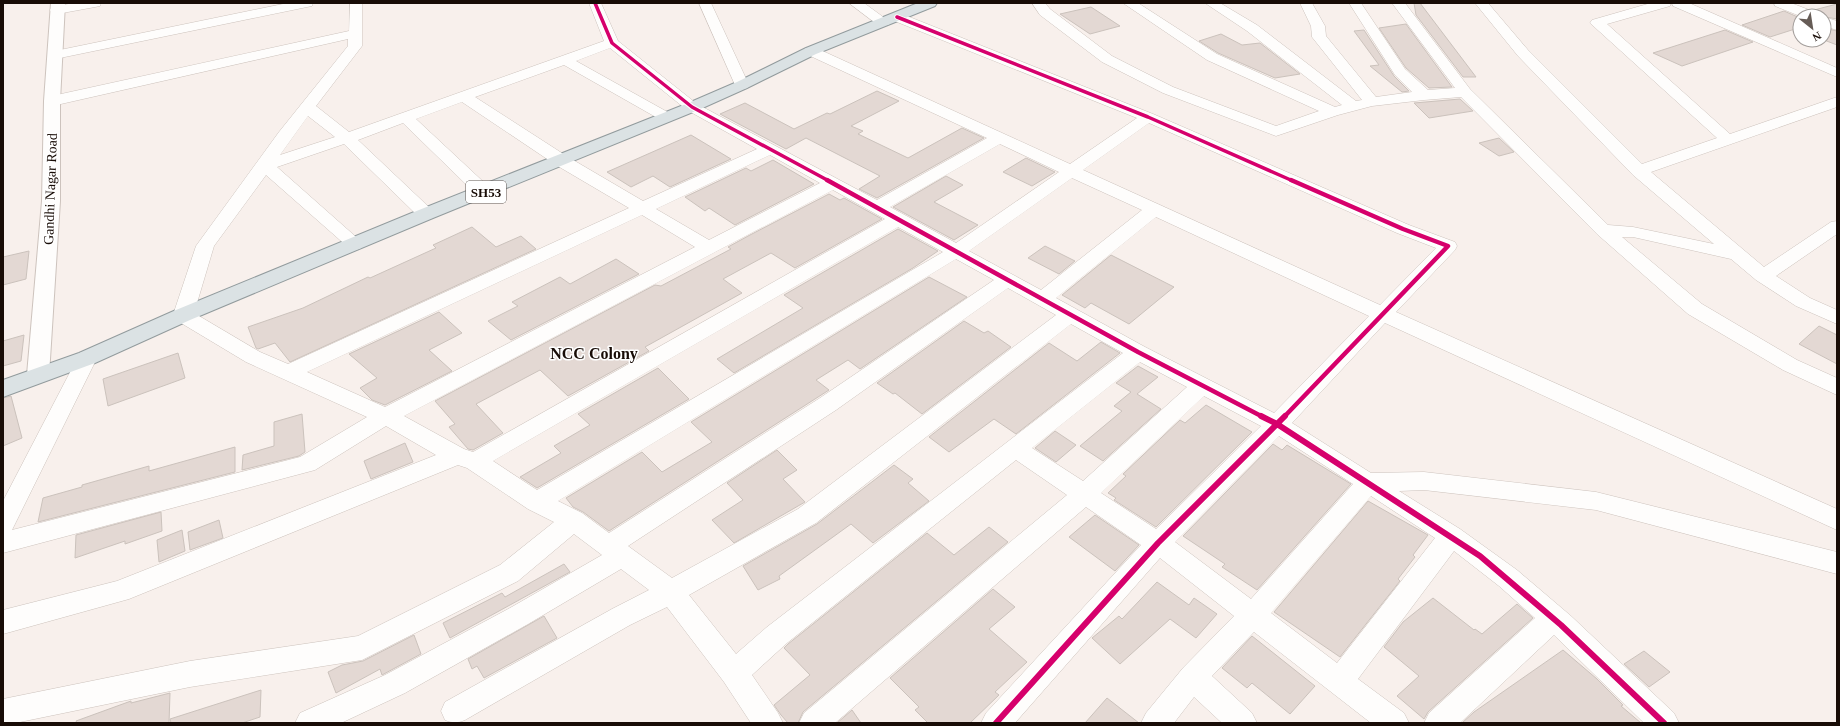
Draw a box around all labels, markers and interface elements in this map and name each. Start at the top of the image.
north arrow [1792,8,1832,48]
text: N [1811,29,1823,44]
street label: Gandhi Nagar Road [41,133,60,245]
road number: SH53 [466,181,506,203]
district label: NCC Colony [550,345,638,363]

